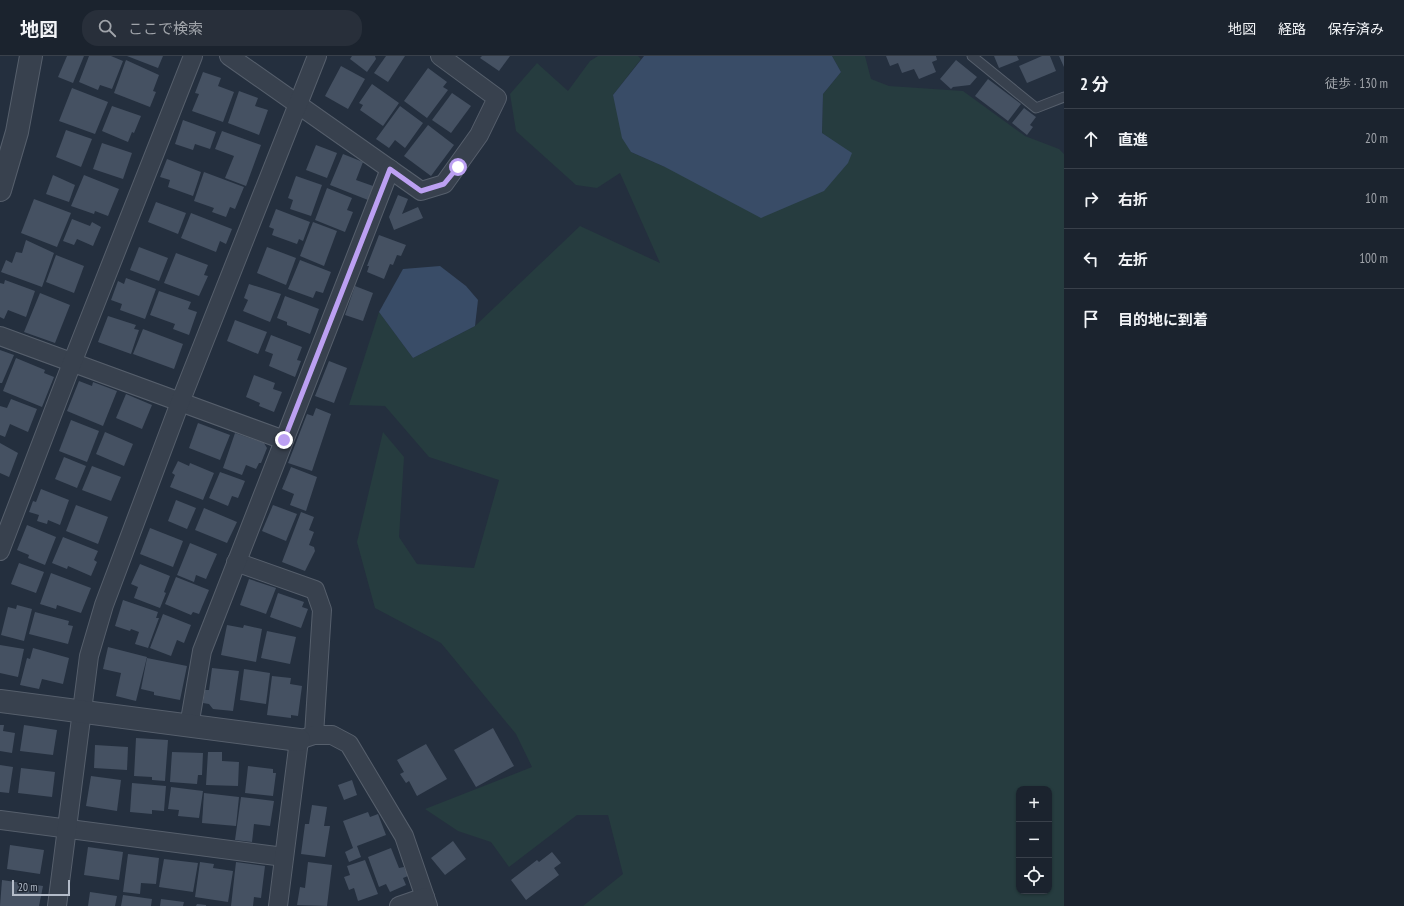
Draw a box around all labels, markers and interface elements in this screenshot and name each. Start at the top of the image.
search box [82,10,362,46]
text: 地図 [20,17,58,41]
icon: search [96,17,118,39]
text: ここで検索 [128,19,203,38]
text: 地図 [1228,20,1256,38]
text: 経路 [1278,20,1306,38]
text: 保存済み [1328,20,1384,38]
text: 2 分 [1080,73,1109,95]
text: 徒歩 · 130 m [1325,75,1388,92]
icon: ahead [1080,128,1102,150]
text: 直進 [1118,130,1148,149]
text: 20 m [1365,130,1388,147]
route start [449,158,467,176]
icon: right [1080,188,1102,210]
text: 右折 [1118,190,1148,209]
text: 10 m [1365,190,1388,207]
icon: left [1080,248,1102,270]
text: 左折 [1118,250,1148,269]
text: 100 m [1359,250,1388,267]
icon: arrive [1080,308,1102,330]
text: 目的地に到着 [1118,310,1208,329]
route end [275,431,293,449]
map controls [1016,786,1052,894]
button: + [1016,786,1052,822]
button: − [1016,822,1052,858]
button: locate [1016,858,1052,894]
scale bar [12,878,70,897]
text: 20 m [18,880,37,894]

